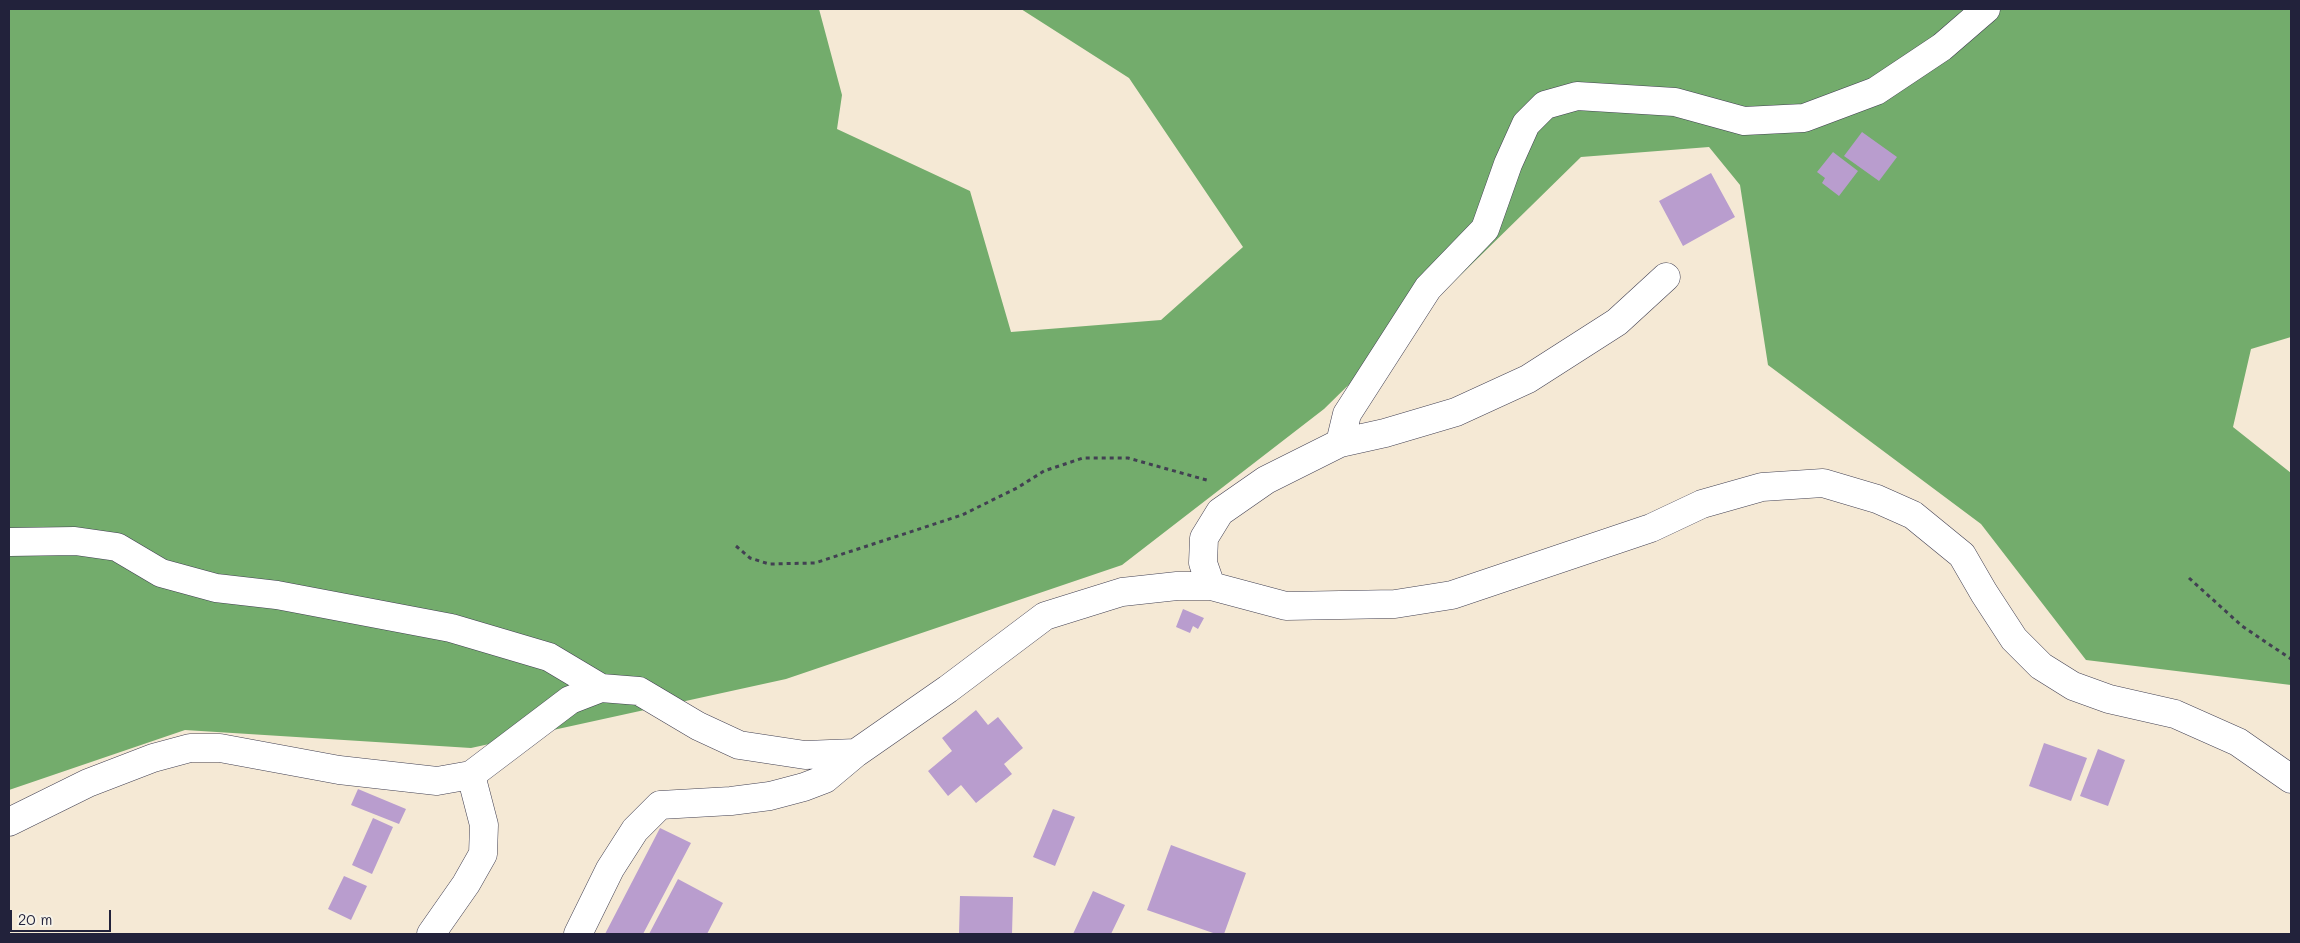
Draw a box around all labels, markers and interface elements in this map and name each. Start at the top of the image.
scale bar [12,900,114,932]
text: 20 m [18,909,52,929]

